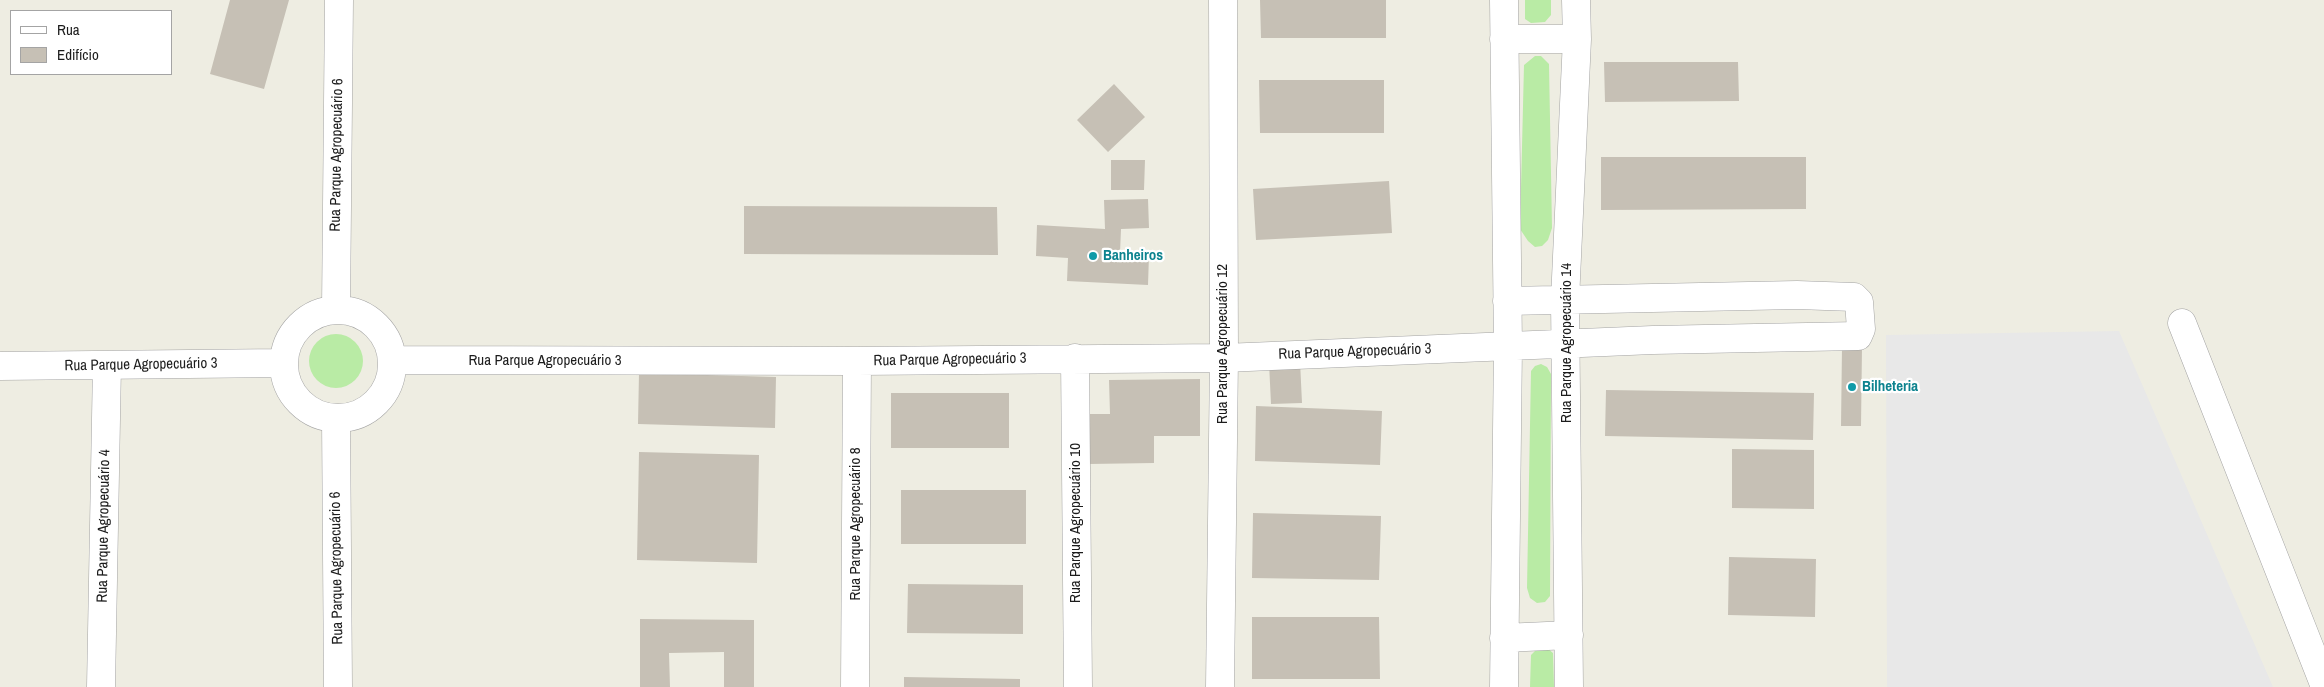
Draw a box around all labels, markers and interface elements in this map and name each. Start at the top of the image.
legend [10,10,172,75]
text: Rua [57,19,80,40]
text: Edifício [57,44,99,65]
street label: Rua Parque Agropecuário 6 [327,78,347,232]
place label: Banheiros [1103,247,1163,265]
marker: Banheiros [1087,250,1099,262]
street label: Rua Parque Agropecuário 14 [1558,263,1576,423]
street label: Rua Parque Agropecuário 12 [1214,264,1232,424]
street label: Rua Parque Agropecuário 3 [1278,340,1432,364]
street label: Rua Parque Agropecuário 3 [873,350,1027,370]
street label: Rua Parque Agropecuário 3 [468,352,622,370]
street label: Rua Parque Agropecuário 3 [64,355,218,375]
place label: Bilheteria [1862,378,1918,396]
marker: Bilheteria [1846,381,1858,393]
street label: Rua Parque Agropecuário 10 [1067,443,1085,603]
street label: Rua Parque Agropecuário 8 [847,447,865,601]
street label: Rua Parque Agropecuário 4 [94,449,114,603]
street label: Rua Parque Agropecuário 6 [327,491,347,645]

